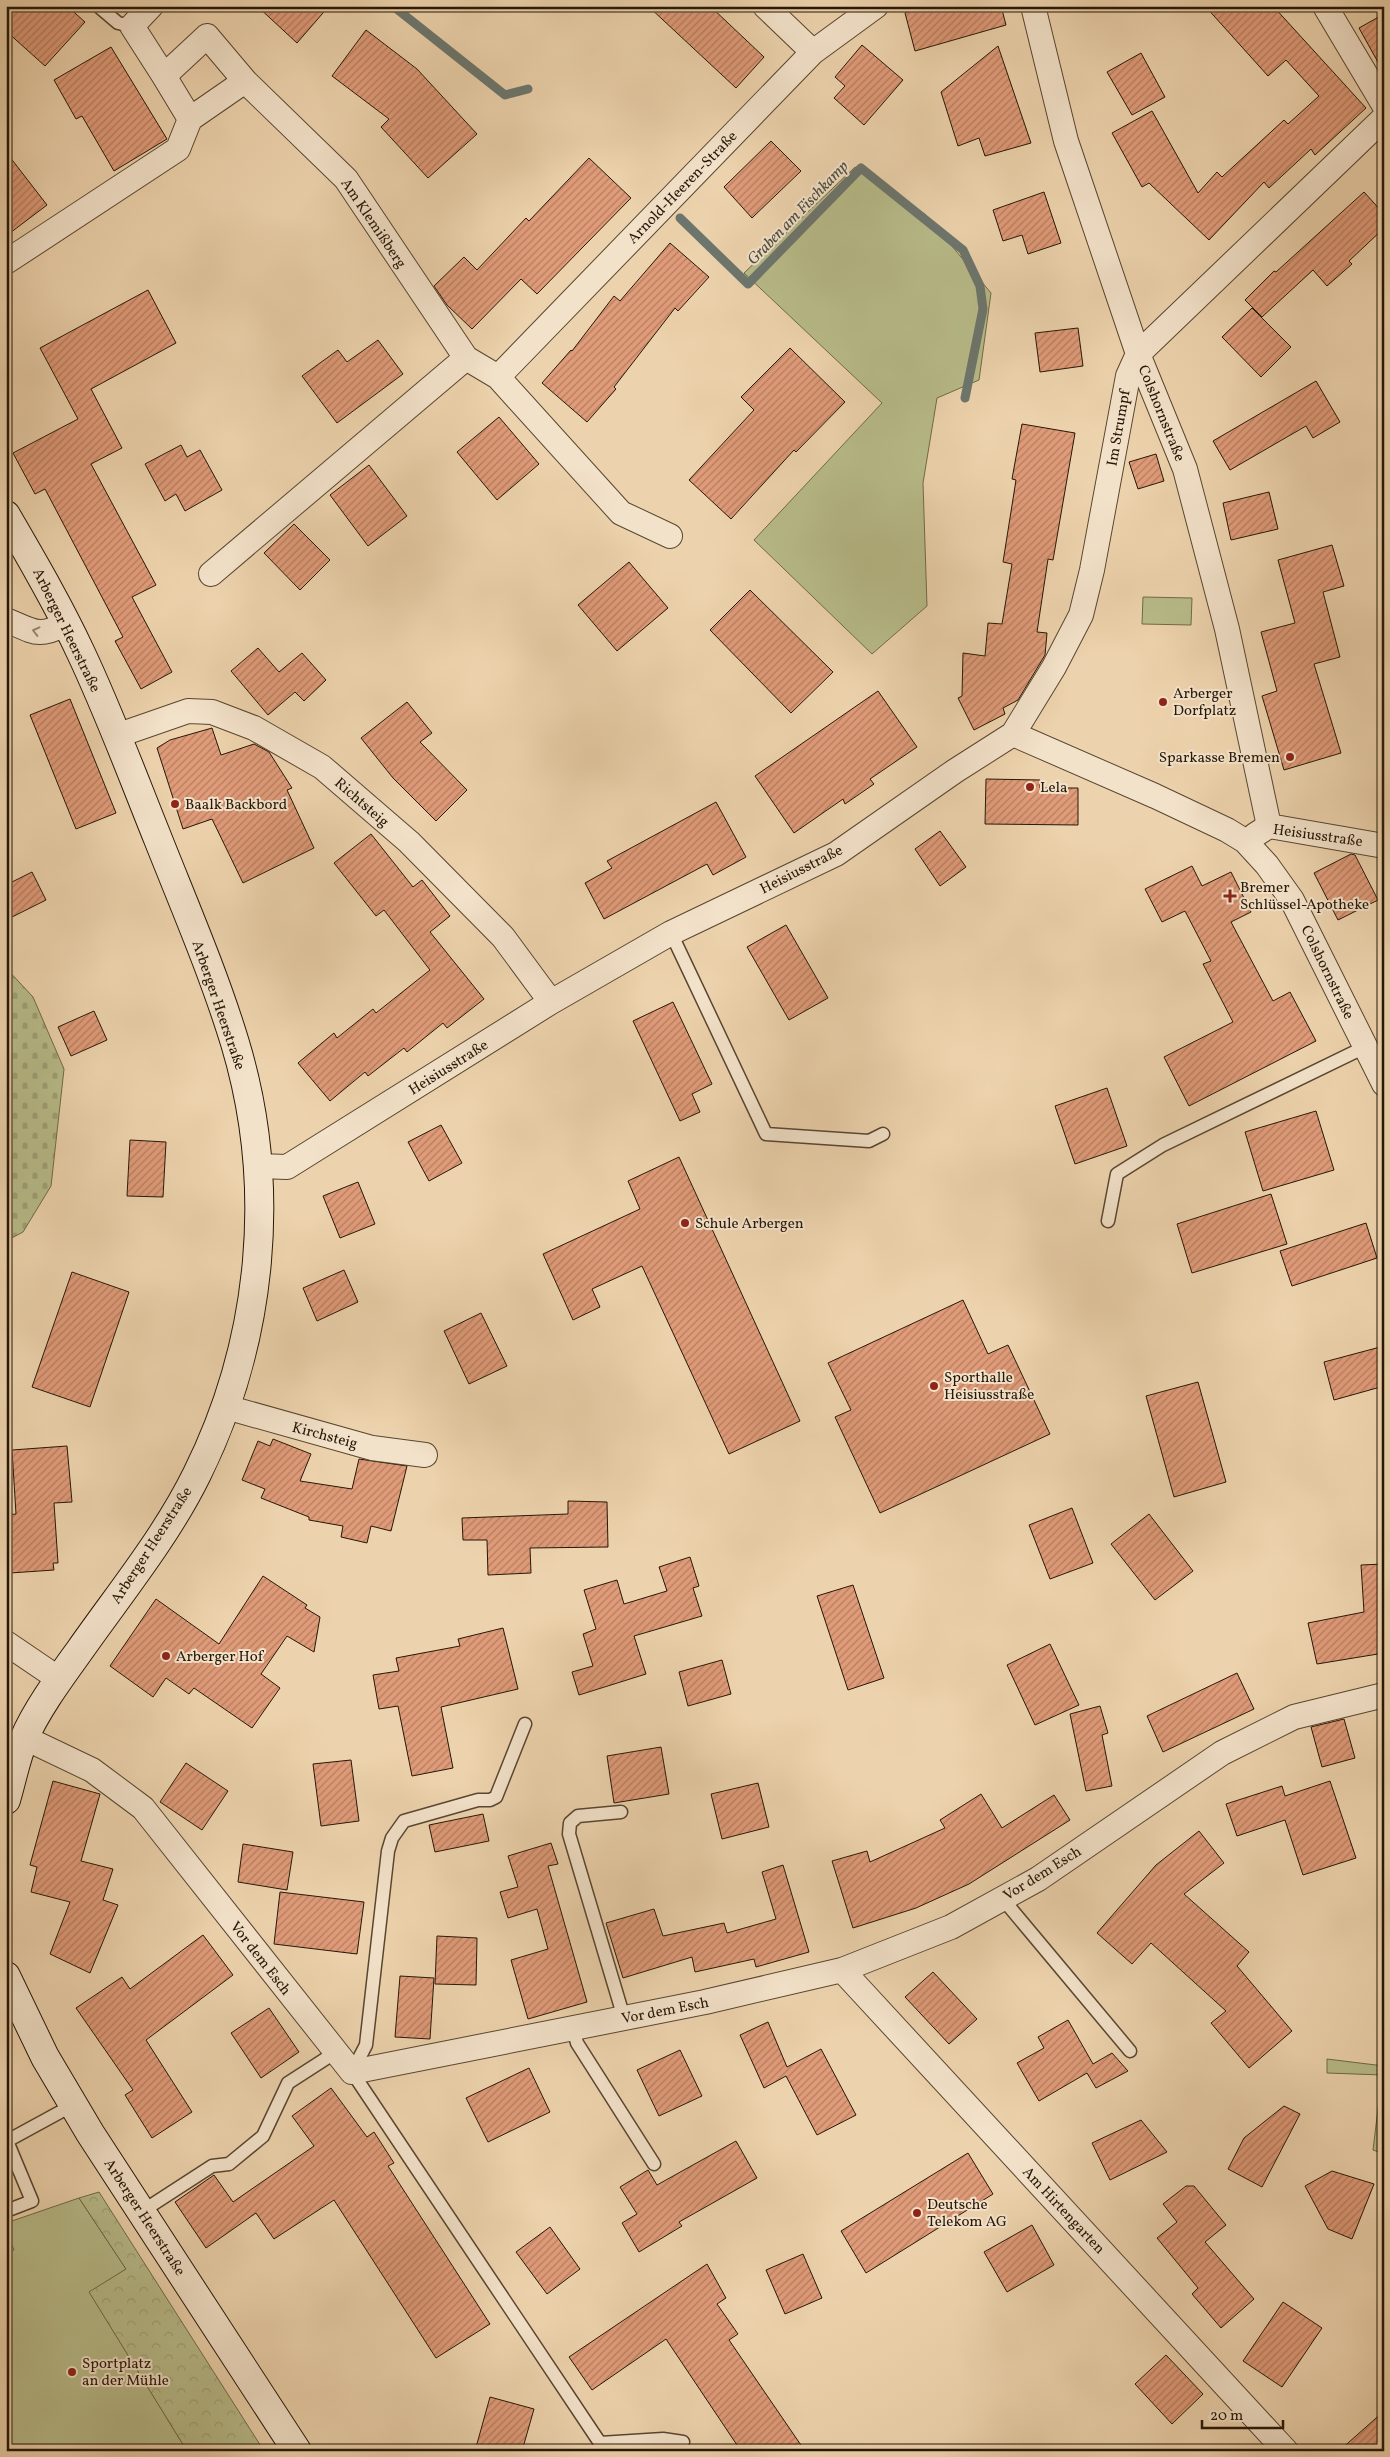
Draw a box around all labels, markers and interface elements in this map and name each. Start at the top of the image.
street label: Arnold-Heeren-Straße [623,127,743,249]
water label: Graben am Fischkamp [743,156,854,270]
street label: Am Klemißberg [335,175,411,273]
street label: Colshornstraße [1132,362,1189,465]
street label: Im Strumpf [1102,387,1137,468]
street label: Arberger Heerstraße [26,565,105,696]
one-way arrow [32,626,41,637]
place label: Arberger Dorfplatz [1173,684,1236,722]
marker: Arberger Dorfplatz [1157,696,1169,708]
place label: Sparkasse Bremen [1159,748,1280,769]
marker: Sparkasse Bremen [1284,751,1296,763]
street label: Richtsteig [329,774,393,833]
place label: Lela [1040,778,1067,799]
marker: Lela [1024,781,1036,793]
place label: Baalk Backbord [185,795,287,816]
marker: Baalk Backbord [169,798,181,810]
street label: Heisiusstraße [1272,820,1364,853]
street label: Heisiusstraße [757,840,847,900]
place label: Bremer Schlüssel-Apotheke [1240,878,1369,916]
marker: Bremer Schlüssel-Apotheke [1224,890,1236,902]
street label: Colshornstraße [1295,922,1358,1023]
street label: Arberger Heerstraße [186,938,250,1073]
street label: Heisiusstraße [405,1035,493,1101]
place label: Schule Arbergen [695,1214,804,1235]
marker: Schule Arbergen [679,1217,691,1229]
place label: Sporthalle Heisiusstraße [944,1368,1034,1406]
marker: Sporthalle Heisiusstraße [928,1380,940,1392]
street label: Kirchsteig [289,1418,360,1455]
street label: Arberger Heerstraße [106,1483,198,1608]
place label: Arberger Hof [176,1647,265,1668]
marker: Arberger Hof [160,1650,172,1662]
street label: Vor dem Esch [1000,1842,1086,1907]
street label: Vor dem Esch [224,1918,295,2000]
street label: Vor dem Esch [620,1993,711,2030]
street label: Arberger Heerstraße [98,2155,190,2280]
street label: Am Hirtengarten [1017,2163,1109,2259]
place label: Deutsche Telekom AG [927,2195,1007,2233]
marker: Deutsche Telekom AG [911,2207,923,2219]
place label: Sportplatz an der Mühle [82,2354,169,2392]
marker: Sportplatz an der Mühle [66,2366,78,2378]
scale bar [1202,2397,1284,2429]
text: 20 m [1210,2406,1243,2427]

